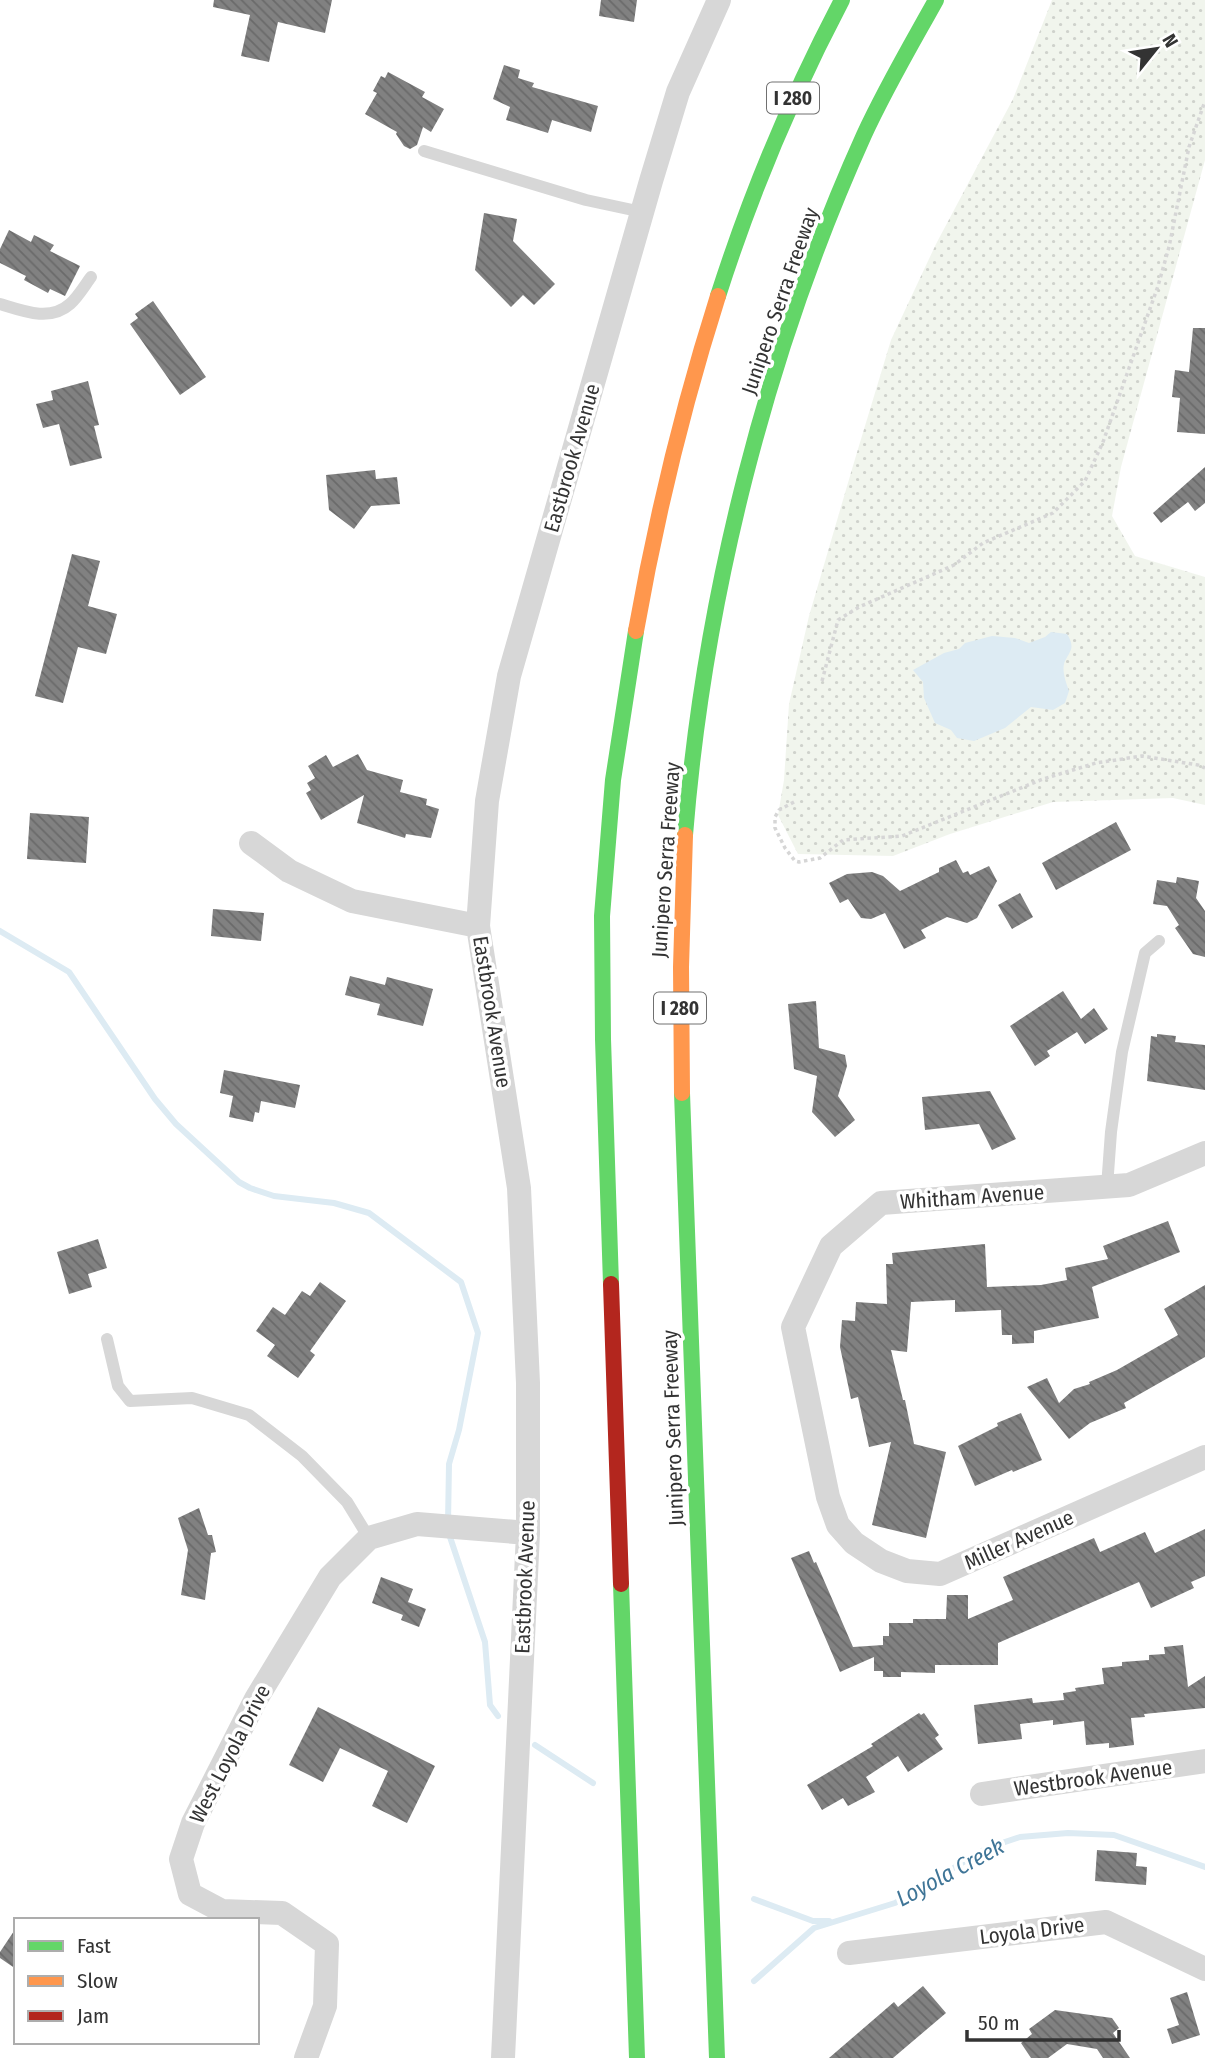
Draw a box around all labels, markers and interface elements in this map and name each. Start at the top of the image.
north arrow [1121,14,1191,84]
text: N [1157,30,1183,51]
road number: I 280 [767,82,819,114]
street label: Junipero Serra Freeway [736,203,824,398]
street label: Eastbrook Avenue [538,381,606,535]
street label: Junipero Serra Freeway [646,761,686,959]
street label: Eastbrook Avenue [467,934,517,1090]
road number: I 280 [654,992,706,1024]
street label: Whitham Avenue [899,1179,1045,1215]
street label: Junipero Serra Freeway [657,1329,689,1526]
street label: Eastbrook Avenue [509,1500,541,1654]
street label: Miller Avenue [960,1504,1078,1576]
street label: West Loyola Drive [184,1680,276,1828]
street label: Westbrook Avenue [1012,1754,1174,1802]
water label: Loyola Creek [891,1832,1009,1912]
street label: Loyola Drive [978,1912,1086,1950]
legend [14,1918,259,2044]
text: Fast [77,1933,111,1959]
text: Slow [77,1968,118,1994]
scale bar [967,1998,1119,2042]
text: Jam [77,2003,109,2029]
text: 50 m [978,2010,1020,2036]

